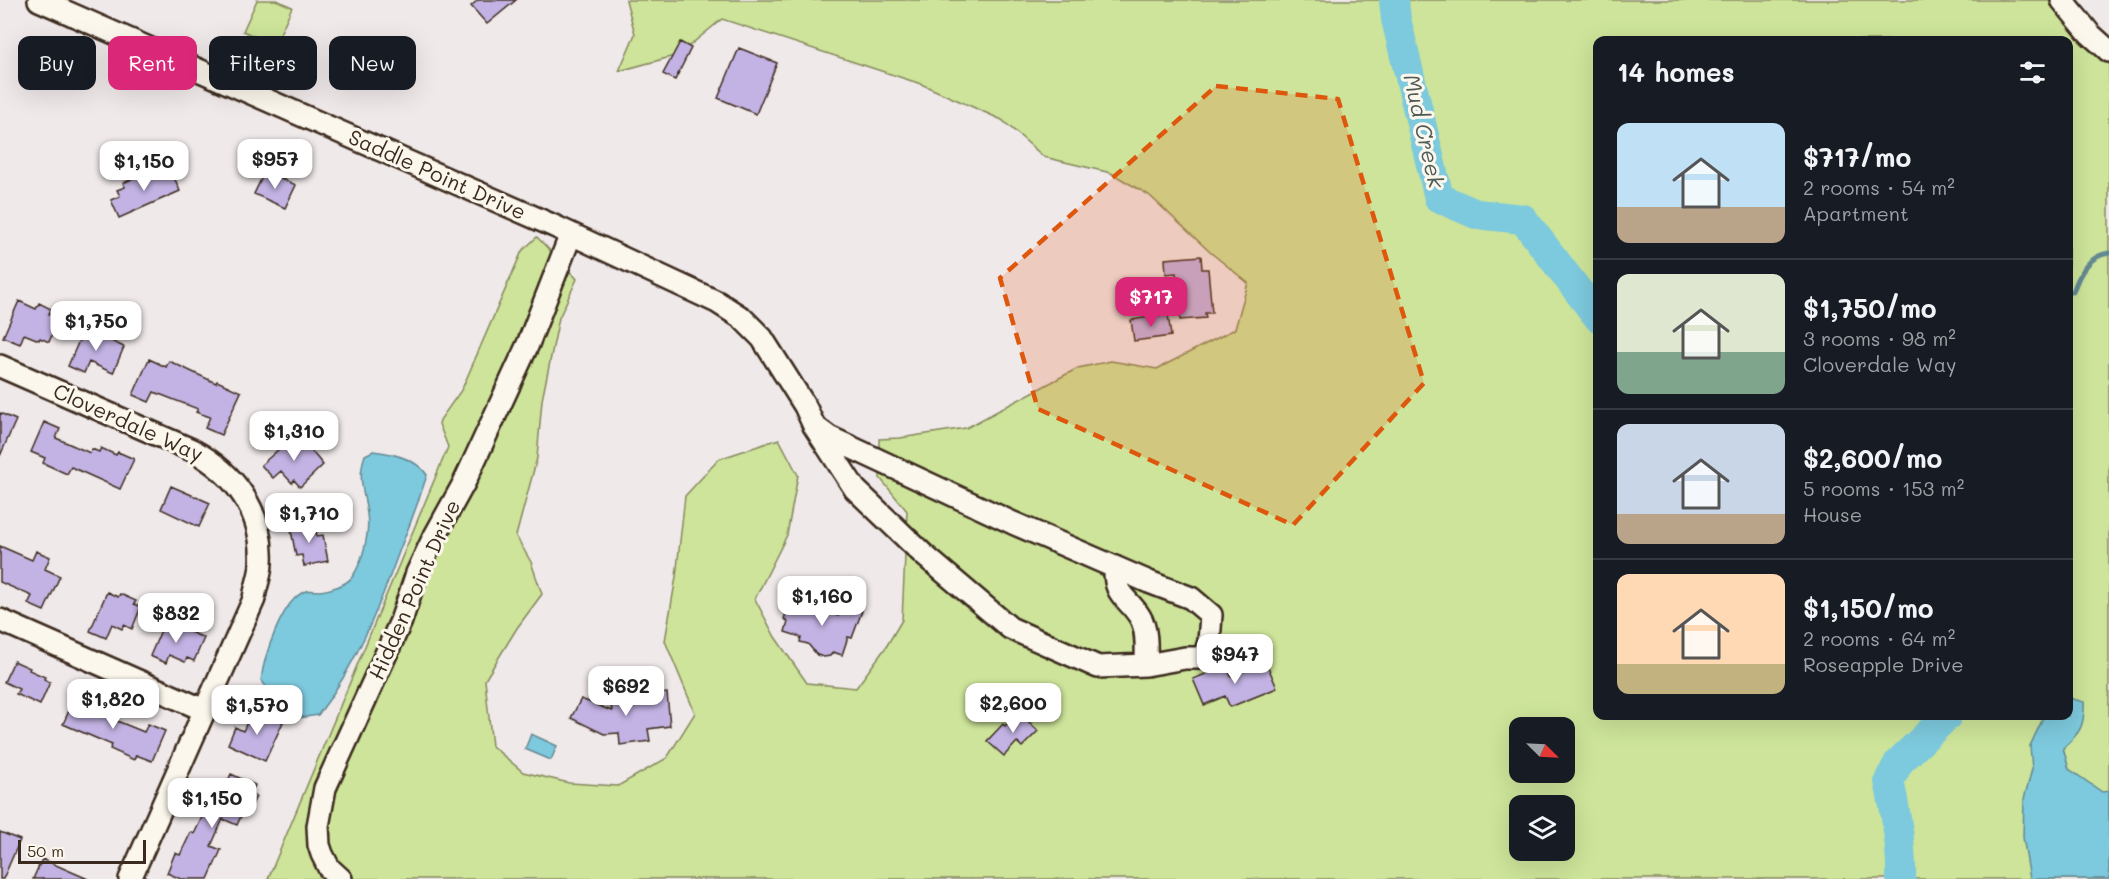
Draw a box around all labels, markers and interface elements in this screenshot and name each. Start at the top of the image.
chip: Buy [18,36,96,90]
chip: Rent [108,36,197,90]
chip: Filters [209,36,317,90]
chip: New [329,36,416,90]
text: 14 homes [1617,55,1735,89]
icon: filters [2016,56,2049,89]
water label: Mud Creek [1397,71,1452,192]
street label: Saddle Point Drive [345,122,531,225]
pin: $957 [239,139,311,190]
text: $717/mo [1803,140,1911,174]
pin: $1,150 [95,141,193,192]
text: $957 [251,145,299,171]
text: $1,150 [114,147,174,173]
icon: home [1665,147,1737,219]
text: 2 rooms · 54 m² [1803,174,1955,200]
text: Apartment [1803,200,1909,226]
pin: $717 [1115,277,1187,328]
text: $717 [1129,283,1173,309]
text: $1,750/mo [1803,291,1937,325]
icon: home [1665,298,1737,370]
pin: $1,750 [47,301,145,352]
text: $1,750 [64,307,128,333]
text: 3 rooms · 98 m² [1803,325,1956,351]
text: Cloverdale Way [1803,351,1957,377]
street label: Cloverdale Way [49,377,208,467]
pin: $1,310 [245,411,343,462]
text: $1,310 [263,417,325,443]
text: $2,600/mo [1803,441,1942,475]
icon: home [1665,448,1737,520]
text: 5 rooms · 153 m² [1803,475,1964,501]
pin: $1,710 [260,493,358,544]
street label: Hidden Point Drive [362,495,465,684]
text: $1,710 [279,499,339,525]
text: House [1803,501,1862,527]
pin: $1,160 [773,576,871,627]
text: $1,160 [791,582,853,608]
text: $1,150/mo [1803,591,1934,625]
pin: $832 [140,593,212,644]
icon: home [1665,598,1737,670]
text: $832 [152,599,200,625]
text: 2 rooms · 64 m² [1803,625,1955,651]
pin: $947 [1199,634,1271,685]
text: $947 [1211,640,1259,666]
text: Roseapple Drive [1803,651,1964,677]
pin: $692 [590,666,662,717]
text: $692 [602,672,650,698]
pin: $1,820 [64,679,162,730]
pin: $2,600 [964,683,1062,734]
text: $1,820 [81,685,145,711]
pin: $1,570 [208,685,306,736]
text: $2,600 [979,689,1047,715]
text: $1,570 [225,691,289,717]
north arrow [1509,717,1575,783]
map controls [1509,717,1575,861]
pin: $1,150 [163,778,261,829]
text: $1,150 [182,784,242,810]
button: layers [1509,795,1575,861]
scale bar [18,837,146,864]
text: 50 m [27,840,64,861]

